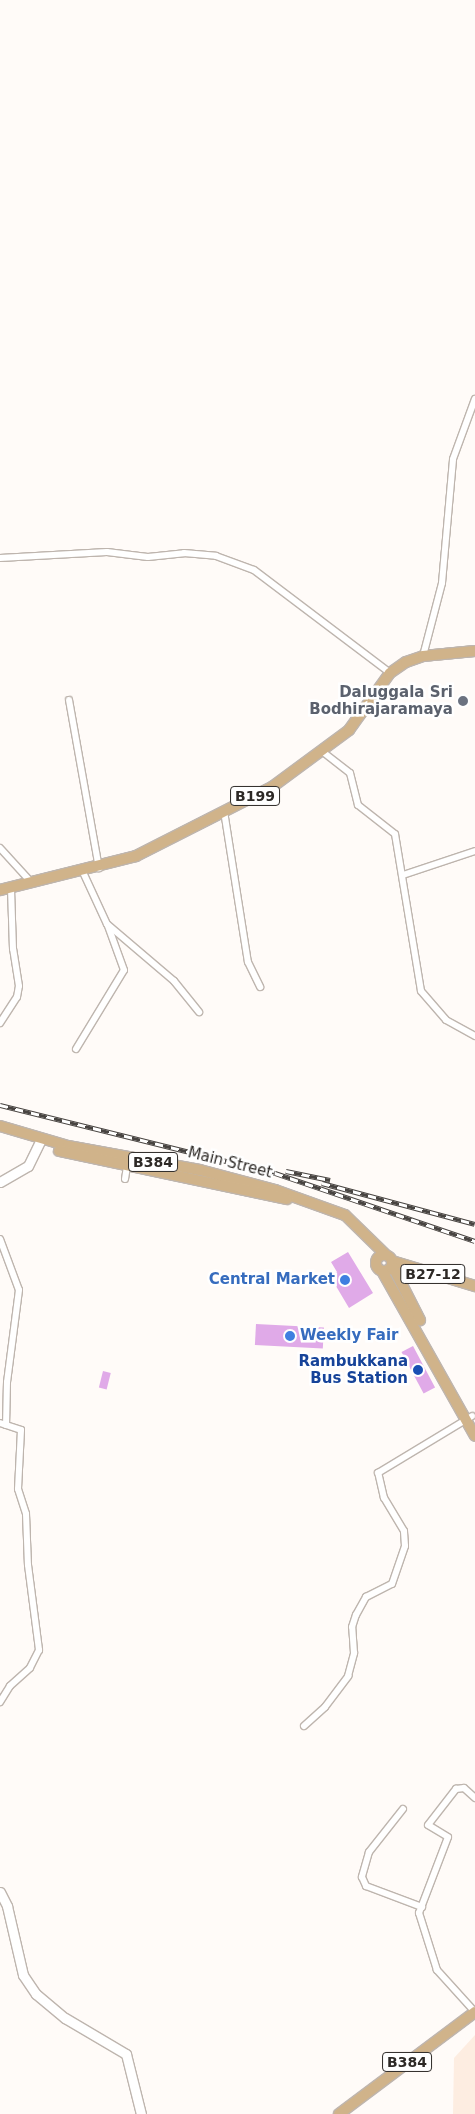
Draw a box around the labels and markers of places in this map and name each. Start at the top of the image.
place label: Daluggala Sri Bodhirajaramaya [309,683,453,718]
marker: Daluggala Sri Bodhirajaramaya [457,695,469,707]
place label: Central Market [209,1271,335,1289]
marker: Central Market [339,1274,351,1286]
place label: Weekly Fair [300,1327,399,1345]
marker: Weekly Fair [284,1330,296,1342]
place label: Rambukkana Bus Station [298,1352,408,1387]
marker: Rambukkana Bus Station [412,1364,424,1376]

